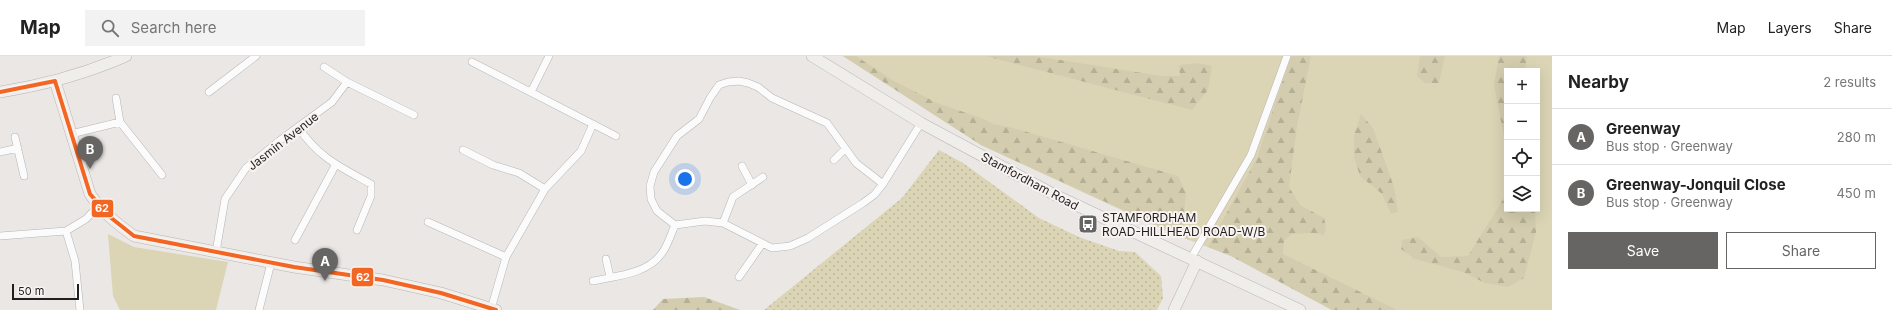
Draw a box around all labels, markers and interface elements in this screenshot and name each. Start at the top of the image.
search box [85,10,365,46]
text: Map [20,16,61,39]
icon: search [99,17,121,39]
text: Search here [131,18,216,37]
text: Map [1717,19,1746,36]
text: Layers [1768,19,1812,36]
text: Share [1834,19,1872,36]
map controls [1504,68,1540,212]
button: + [1504,68,1540,104]
text: Nearby [1568,72,1629,92]
text: 2 results [1823,74,1876,90]
button: − [1504,104,1540,140]
street label: Jasmin Avenue [245,109,321,173]
text: Greenway [1606,119,1680,138]
text: A [1576,129,1586,145]
text: 280 m [1837,129,1876,145]
pin: B [77,136,103,169]
text: Bus stop · Greenway [1606,138,1733,154]
button: locate [1504,140,1540,176]
street label: Stamfordham Road [979,149,1081,213]
your location [675,169,695,189]
text: Greenway-Jonquil Close [1606,175,1786,194]
button: layers [1504,176,1540,212]
text: B [1577,185,1585,201]
text: 450 m [1836,185,1876,201]
text: Bus stop · Greenway [1606,194,1733,210]
line badge: 62 [91,199,114,218]
text: 62 [95,201,109,215]
place label: STAMFORDHAM ROAD-HILLHEAD ROAD-W/B [1102,210,1266,239]
bus stop icon: STAMFORDHAM ROAD-HILLHEAD ROAD-W/B [1077,213,1099,235]
button: Save [1568,232,1718,269]
button: Share [1726,232,1876,269]
pin: A [312,248,338,281]
line badge: 62 [351,267,374,287]
text: 62 [356,270,370,284]
scale bar [12,282,79,301]
text: 50 m [18,284,44,298]

